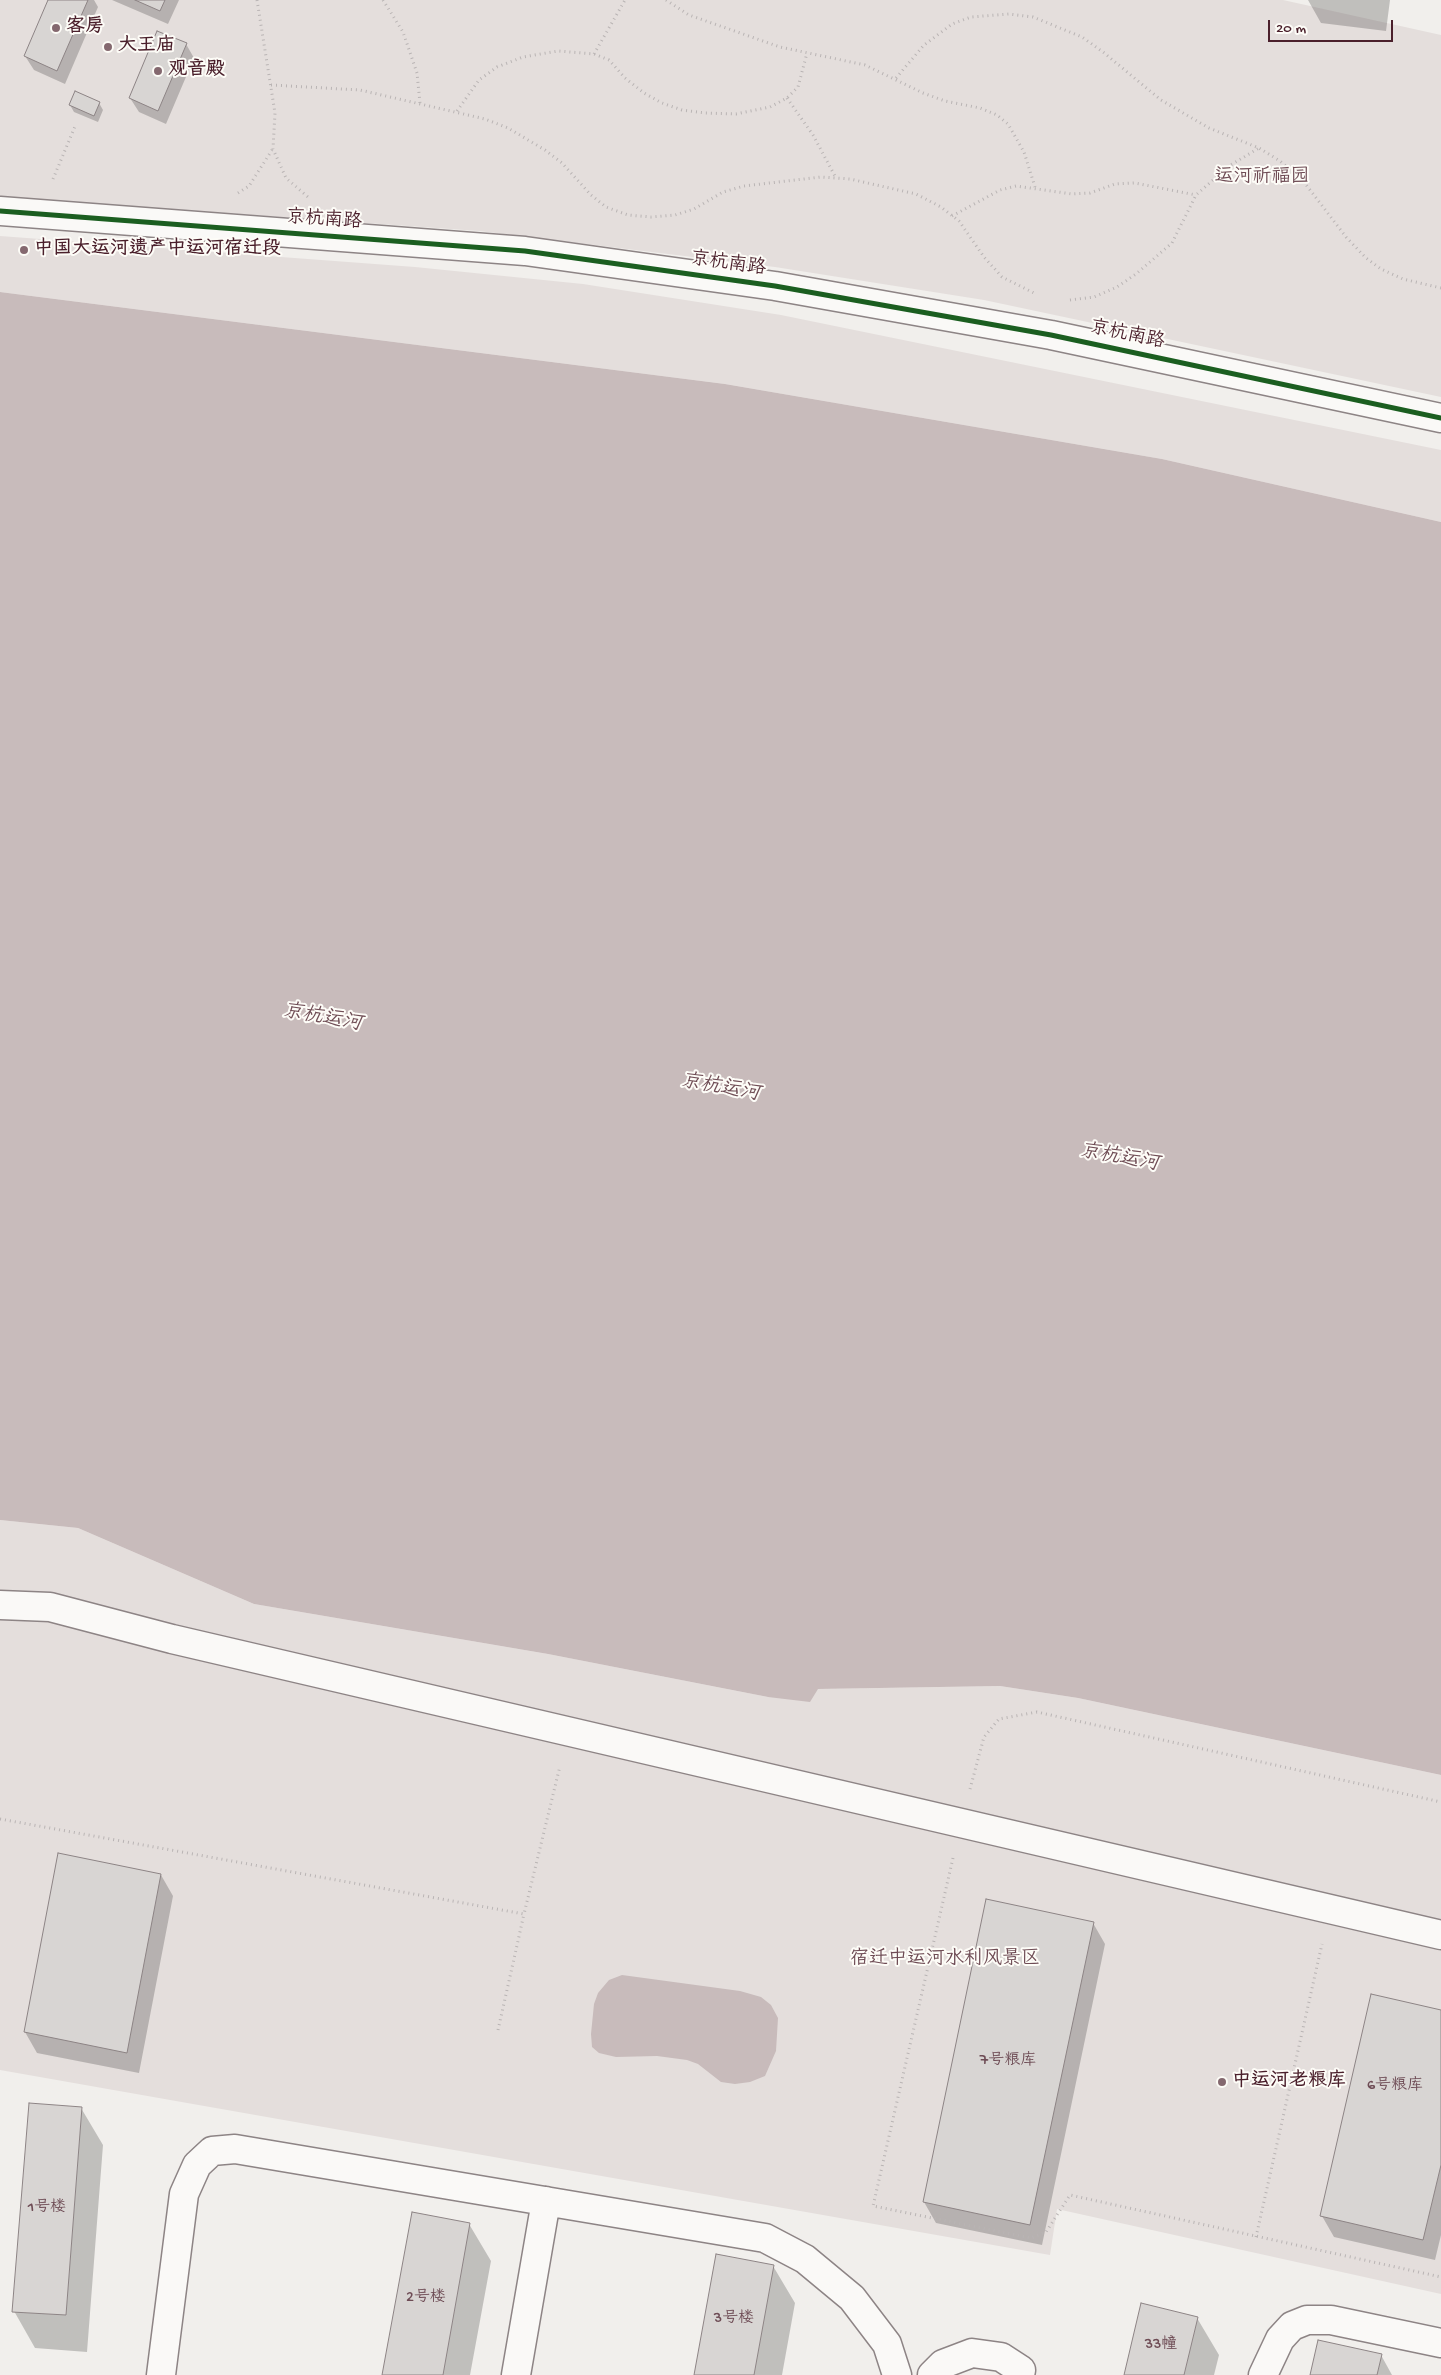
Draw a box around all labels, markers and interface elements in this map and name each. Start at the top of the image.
scale bar [1271,10,1396,42]
place label: 客房 [66,17,104,39]
text: 20 m [1276,20,1306,38]
marker: 客房 [50,22,62,34]
place label: 大王庙 [118,36,175,58]
marker: 大王庙 [102,41,114,53]
place label: 观音殿 [168,60,225,82]
marker: 观音殿 [152,65,164,77]
park label: 运河祈福园 [1215,167,1309,189]
street label: 京杭南路 [285,207,363,235]
place label: 中国大运河遗产中运河宿迁段 [34,239,281,261]
marker: 中国大运河遗产中运河宿迁段 [18,244,30,256]
street label: 京杭南路 [689,248,767,282]
street label: 京杭南路 [1087,317,1167,355]
water label: 京杭运河 [281,1000,363,1038]
water label: 京杭运河 [679,1070,761,1108]
water label: 京杭运河 [1078,1140,1160,1178]
park label: 宿迁中运河水利风景区 [850,1949,1040,1971]
house number: 7号粮库 [980,2052,1036,2072]
place label: 中运河老粮库 [1232,2071,1346,2093]
marker: 中运河老粮库 [1216,2076,1228,2088]
house number: 6号粮库 [1367,2077,1423,2097]
house number: 1号楼 [28,2199,66,2219]
house number: 2号楼 [406,2289,446,2309]
house number: 3号楼 [714,2310,754,2330]
house number: 33幢 [1145,2336,1177,2356]

